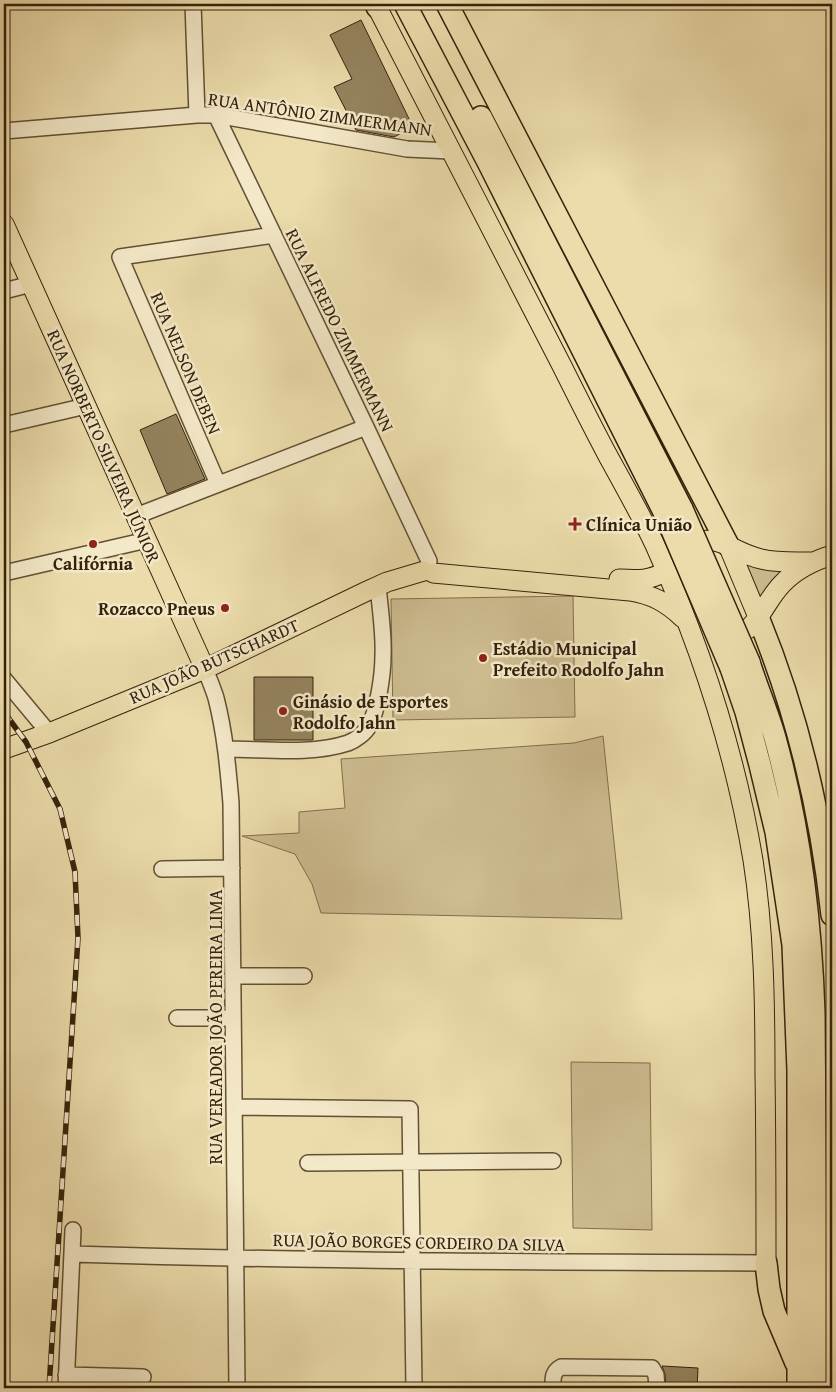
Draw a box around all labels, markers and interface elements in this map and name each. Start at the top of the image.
street label: RUA ANTÔNIO ZIMMERMANN [207,85,434,143]
street label: RUA ALFREDO ZIMMERMANN [279,224,401,436]
street label: RUA NELSON DEBEN [144,288,228,439]
street label: RUA NORBERTO SILVEIRA JÚNIOR [40,325,168,568]
place label: Clínica União [586,511,693,538]
marker: Clínica União [568,517,582,531]
marker: Califórnia [87,538,99,550]
place label: Califórnia [53,550,134,577]
place label: Rozacco Pneus [98,595,215,622]
marker: Rozacco Pneus [219,602,231,614]
street label: RUA JOÃO BUTSCHARDT [125,611,303,711]
place label: Estádio Municipal Prefeito Rodolfo Jahn [493,635,664,683]
marker: Estádio Municipal Prefeito Rodolfo Jahn [477,652,489,664]
place label: Ginásio de Esportes Rodolfo Jahn [293,688,448,736]
marker: Ginásio de Esportes Rodolfo Jahn [277,705,289,717]
street label: RUA VEREADOR JOÃO PEREIRA LIMA [202,889,229,1165]
street label: RUA JOÃO BORGES CORDEIRO DA SILVA [273,1226,565,1258]

